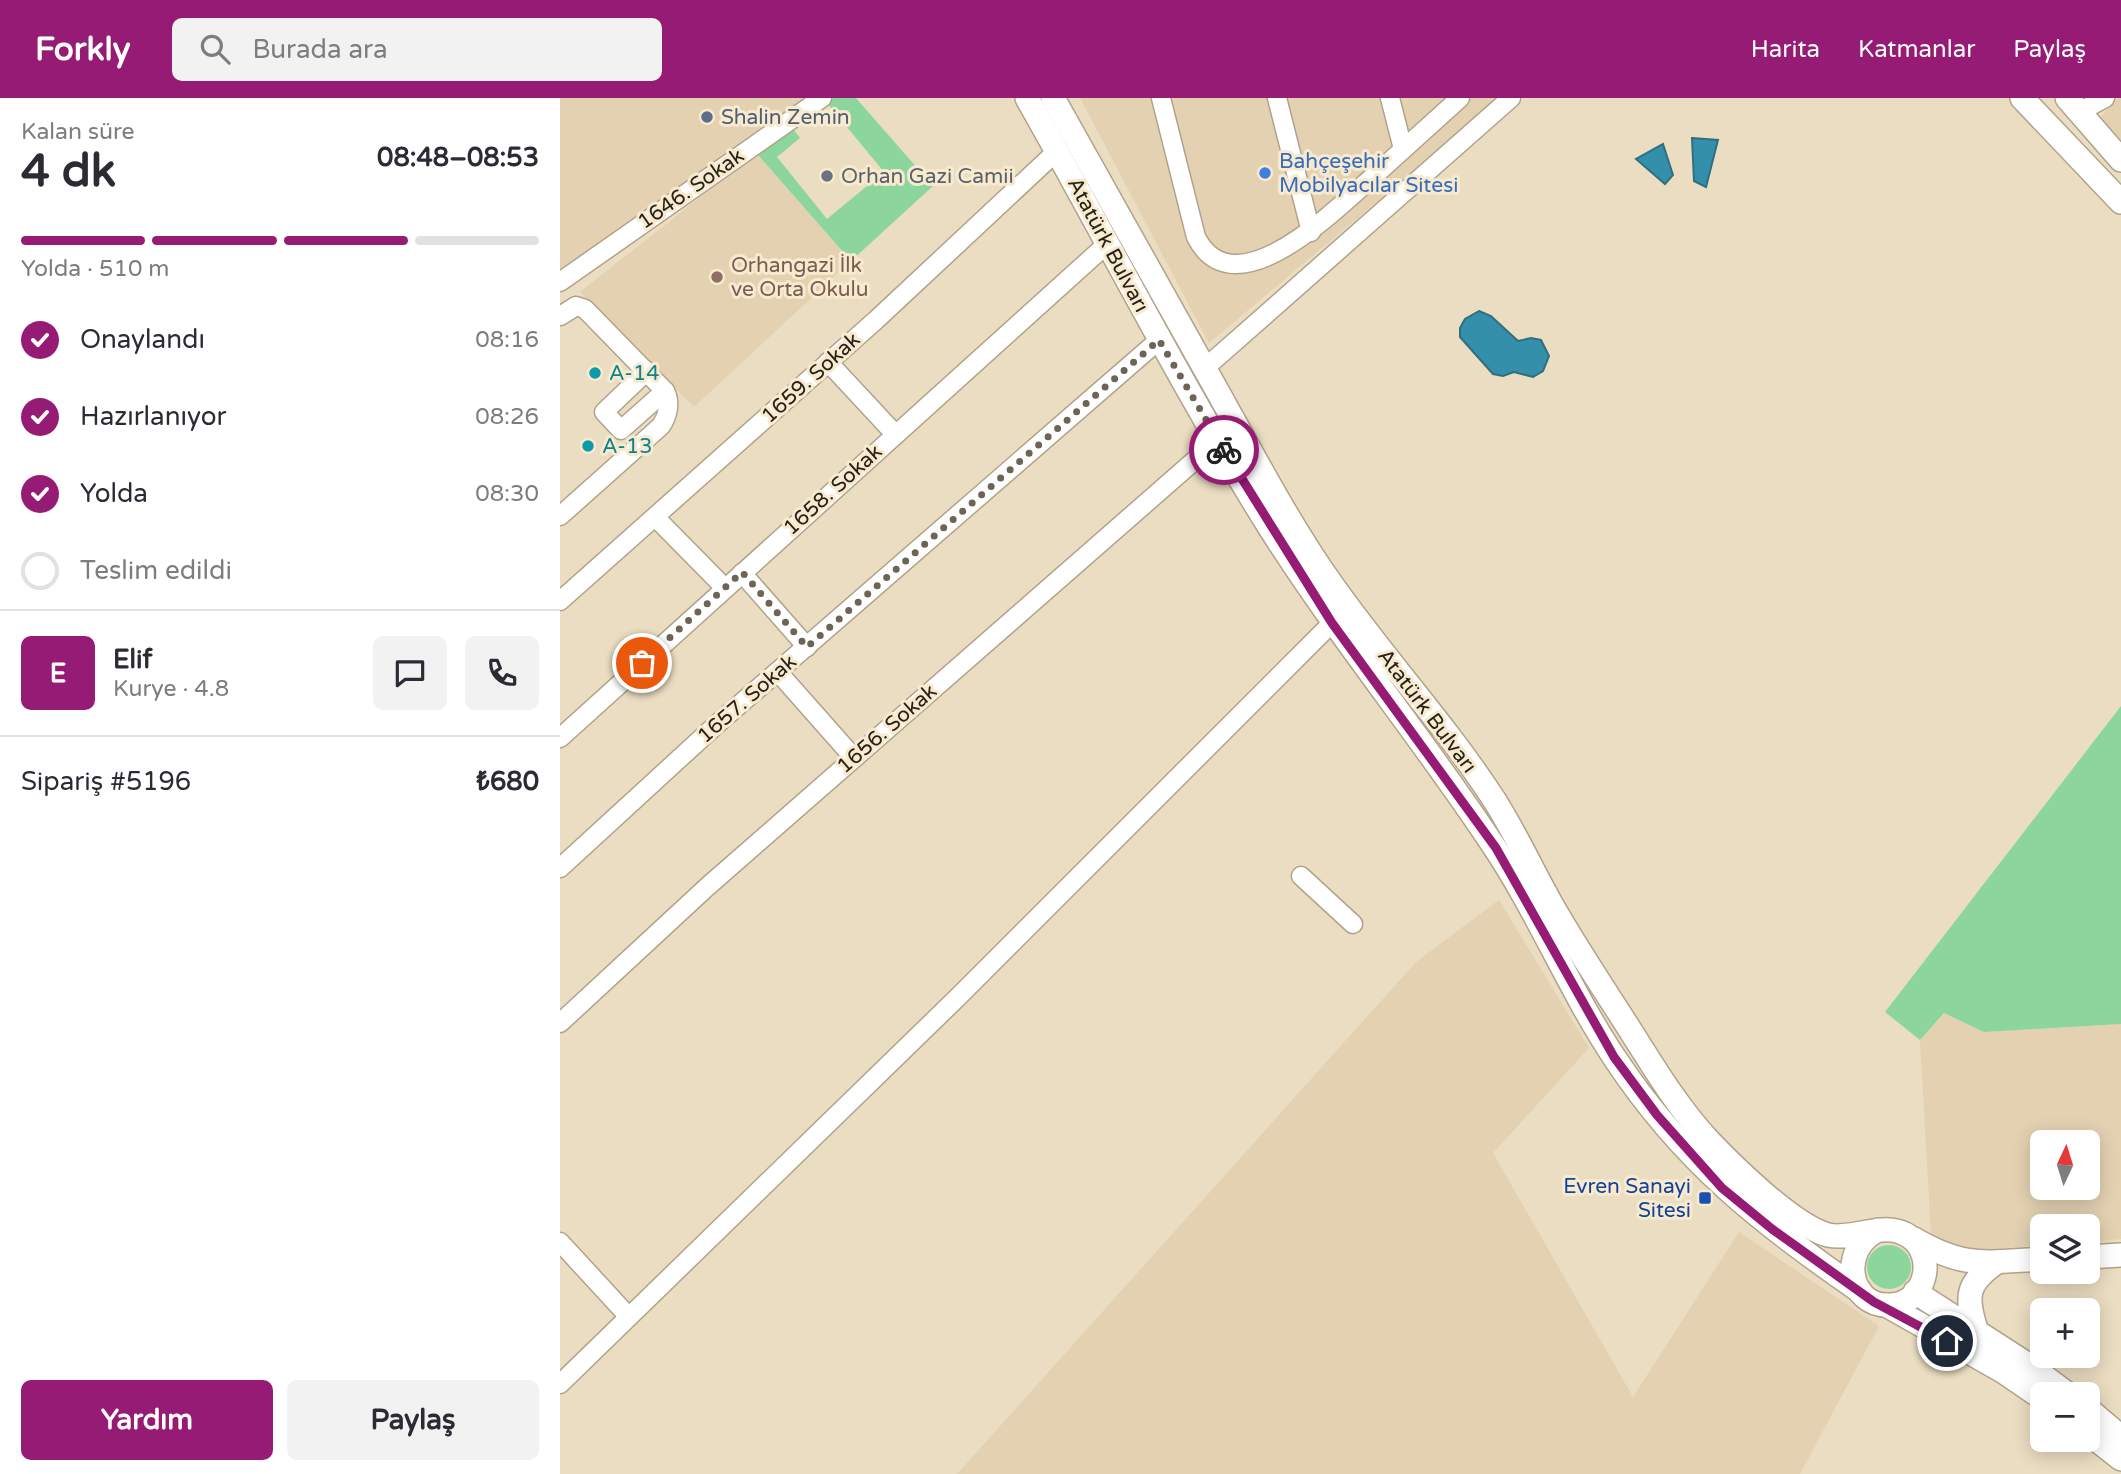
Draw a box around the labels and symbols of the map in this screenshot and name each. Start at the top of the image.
place label: Shalin Zemin [721,105,850,130]
marker: Shalin Zemin [699,109,715,125]
street label: 1646. Sokak [633,143,749,235]
place label: Bahçeşehir Mobilyacılar Sitesi [1279,149,1458,198]
place label: Orhan Gazi Camii [841,164,1014,189]
marker: Bahçeşehir Mobilyacılar Sitesi [1257,165,1273,181]
marker: Orhan Gazi Camii [819,168,835,184]
street label: Atatürk Bulvarı [1062,173,1154,317]
place label: Orhangazi İlk ve Orta Okulu [731,253,869,302]
marker: Orhangazi İlk ve Orta Okulu [709,269,725,285]
street label: 1659. Sokak [757,327,865,429]
place label: A-14 [609,361,659,386]
marker: A-14 [587,365,603,381]
courier [1189,415,1259,485]
place label: A-13 [602,434,652,459]
marker: A-13 [580,438,596,454]
street label: 1658. Sokak [779,439,887,541]
pin [612,633,672,693]
street label: Atatürk Bulvarı [1372,644,1482,778]
street label: 1657. Sokak [692,649,802,749]
street label: 1656. Sokak [832,679,942,779]
north arrow [2030,1130,2100,1200]
place label: Evren Sanayi Sitesi [1563,1174,1691,1223]
marker: Evren Sanayi Sitesi [1697,1190,1713,1206]
pin [1917,1311,1977,1371]

